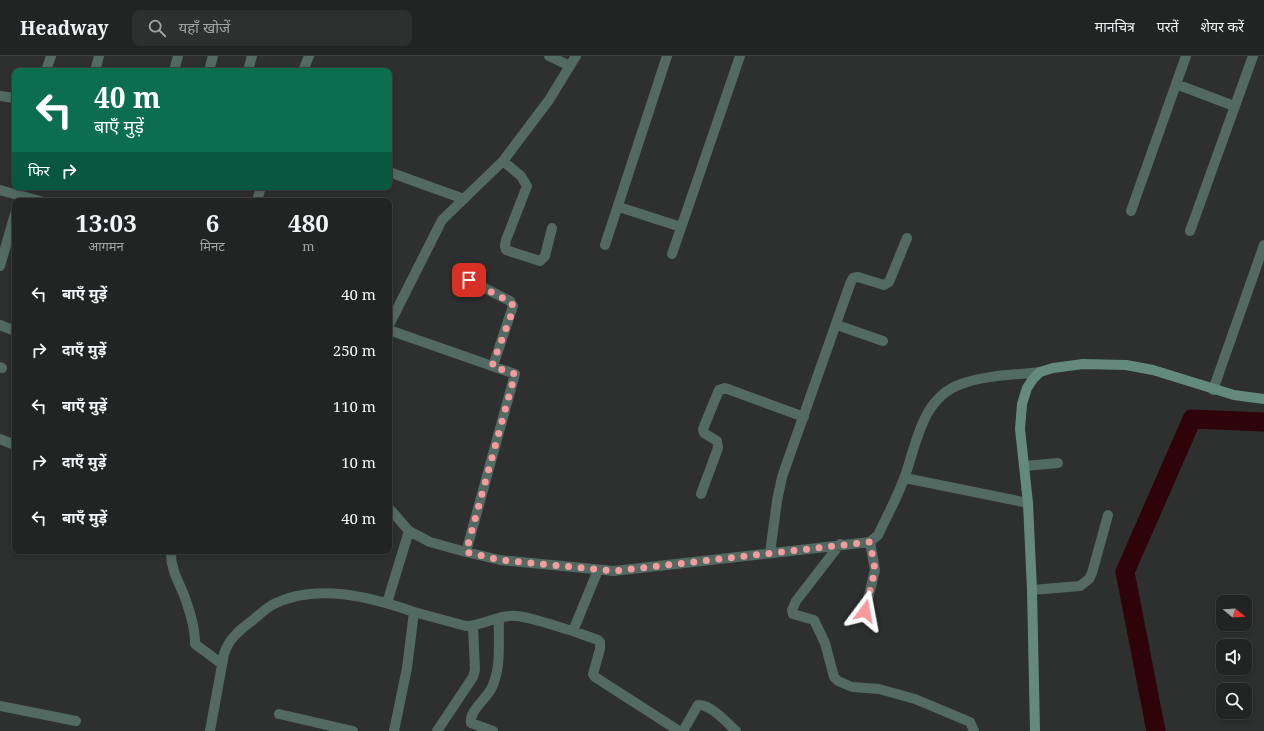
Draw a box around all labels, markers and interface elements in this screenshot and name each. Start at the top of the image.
search box [132,10,412,46]
text: Headway [20,15,108,41]
icon: search [146,17,168,39]
text: यहाँ खोजें [178,17,230,37]
text: मानचित्र [1095,17,1135,36]
text: परतें [1157,17,1179,36]
text: शेयर करें [1201,17,1244,36]
text: 40 m [94,78,161,116]
icon: left [28,84,80,136]
text: बाएँ मुड़ें [94,114,144,138]
text: फिर [28,160,50,180]
icon: right [58,160,80,182]
text: 13:03 [75,206,137,239]
text: 6 [206,206,219,239]
text: 480 [288,206,329,239]
text: आगमन [88,237,124,255]
text: मिनट [200,237,225,255]
text: m [302,237,315,255]
pin [452,263,486,297]
icon: arrive [458,269,480,291]
icon: left [28,283,50,305]
text: बाएँ मुड़ें [62,283,107,303]
text: 40 m [341,284,376,304]
icon: right [28,339,50,361]
text: दाएँ मुड़ें [62,339,106,359]
text: 250 m [333,340,376,360]
icon: left [28,395,50,417]
text: बाएँ मुड़ें [62,395,107,415]
text: 110 m [333,396,376,416]
icon: right [28,451,50,473]
text: दाएँ मुड़ें [62,451,106,471]
text: 10 m [341,452,376,472]
icon: left [28,507,50,529]
text: बाएँ मुड़ें [62,507,107,527]
text: 40 m [341,508,376,528]
position arrow [844,590,886,632]
north arrow [1216,595,1252,631]
map controls [1216,595,1252,719]
button: sound [1216,639,1252,675]
button: search [1216,683,1252,719]

